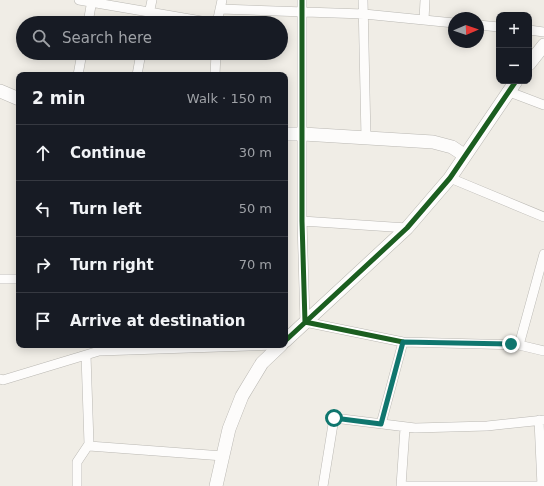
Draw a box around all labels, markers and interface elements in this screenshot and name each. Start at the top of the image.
north arrow [448,12,484,48]
map controls [496,12,532,84]
button: + [496,12,532,48]
search box [16,16,288,60]
icon: search [30,27,52,49]
text: Search here [62,29,152,47]
button: − [496,48,532,84]
text: 2 min [32,88,85,108]
text: Walk · 150 m [187,91,272,106]
icon: ahead [32,142,54,164]
text: Continue [70,144,146,162]
text: 30 m [239,145,272,160]
icon: left [32,198,54,220]
text: Turn left [70,200,142,218]
text: 50 m [239,201,272,216]
icon: right [32,254,54,276]
text: Turn right [70,256,154,274]
text: 70 m [239,257,272,272]
icon: arrive [32,310,54,332]
text: Arrive at destination [70,312,245,330]
route end [502,335,520,353]
route start [325,409,343,427]

